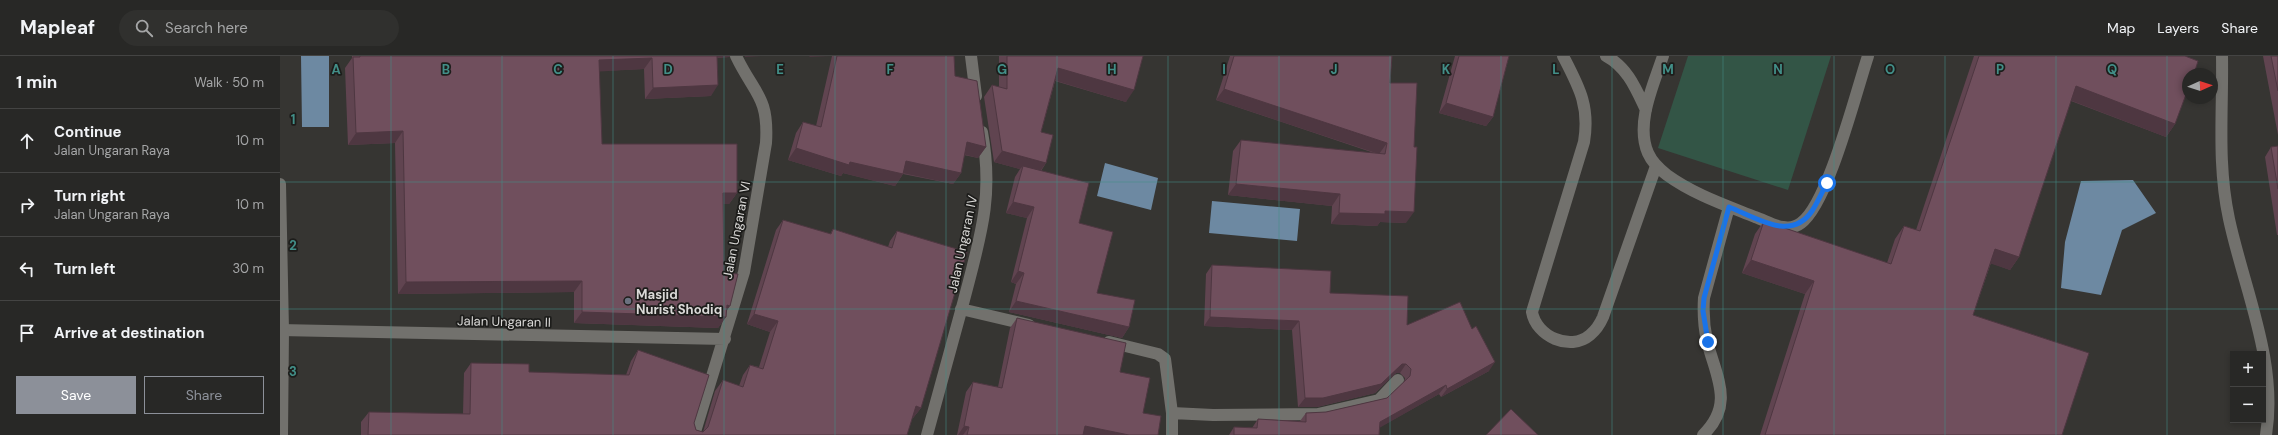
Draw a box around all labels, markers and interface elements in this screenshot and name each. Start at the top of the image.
search box [119,10,399,46]
text: Mapleaf [20,15,95,40]
icon: search [133,17,155,39]
text: Search here [165,18,248,38]
text: Map [2107,19,2135,37]
text: Layers [2157,19,2199,37]
text: Share [2221,19,2258,37]
text: A [331,61,341,78]
text: B [442,61,450,78]
text: C [553,61,563,78]
text: D [663,61,673,78]
text: E [776,61,784,78]
text: F [886,61,894,78]
text: G [997,61,1007,78]
text: H [1107,61,1117,78]
text: I [1222,61,1226,78]
text: J [1330,61,1338,78]
text: K [1442,61,1451,78]
text: L [1552,61,1560,78]
text: M [1662,61,1674,78]
text: N [1773,61,1783,78]
text: O [1885,61,1895,78]
text: P [1996,61,2004,78]
text: Q [2107,61,2117,78]
north arrow [2182,68,2218,104]
text: 1 min [16,71,57,93]
text: Walk · 50 m [194,74,264,91]
text: 1 [291,111,295,128]
text: Continue [54,122,122,142]
icon: ahead [16,130,38,152]
text: 10 m [236,132,264,149]
text: Jalan Ungaran Raya [54,142,170,159]
route start [1818,174,1836,192]
street label: Jalan Ungaran VI [719,180,754,280]
text: Turn right [54,186,125,206]
street label: Jalan Ungaran IV [944,193,981,294]
icon: right [16,194,38,216]
text: 10 m [236,196,264,213]
text: Jalan Ungaran Raya [54,206,170,223]
text: 2 [289,237,297,254]
icon: left [16,258,38,280]
text: Turn left [54,259,115,279]
text: 30 m [232,260,264,277]
place label: Masjid Nurist Shodiq [636,286,722,318]
marker: Masjid Nurist Shodiq [623,296,633,306]
street label: Jalan Ungaran II [457,312,551,331]
icon: arrive [16,322,38,344]
text: Arrive at destination [54,323,205,343]
route end [1699,333,1717,351]
map controls [2230,351,2266,423]
button: + [2230,351,2266,387]
text: 3 [289,363,297,380]
button: Save [16,376,136,414]
button: Share [144,376,264,414]
button: − [2230,387,2266,423]

